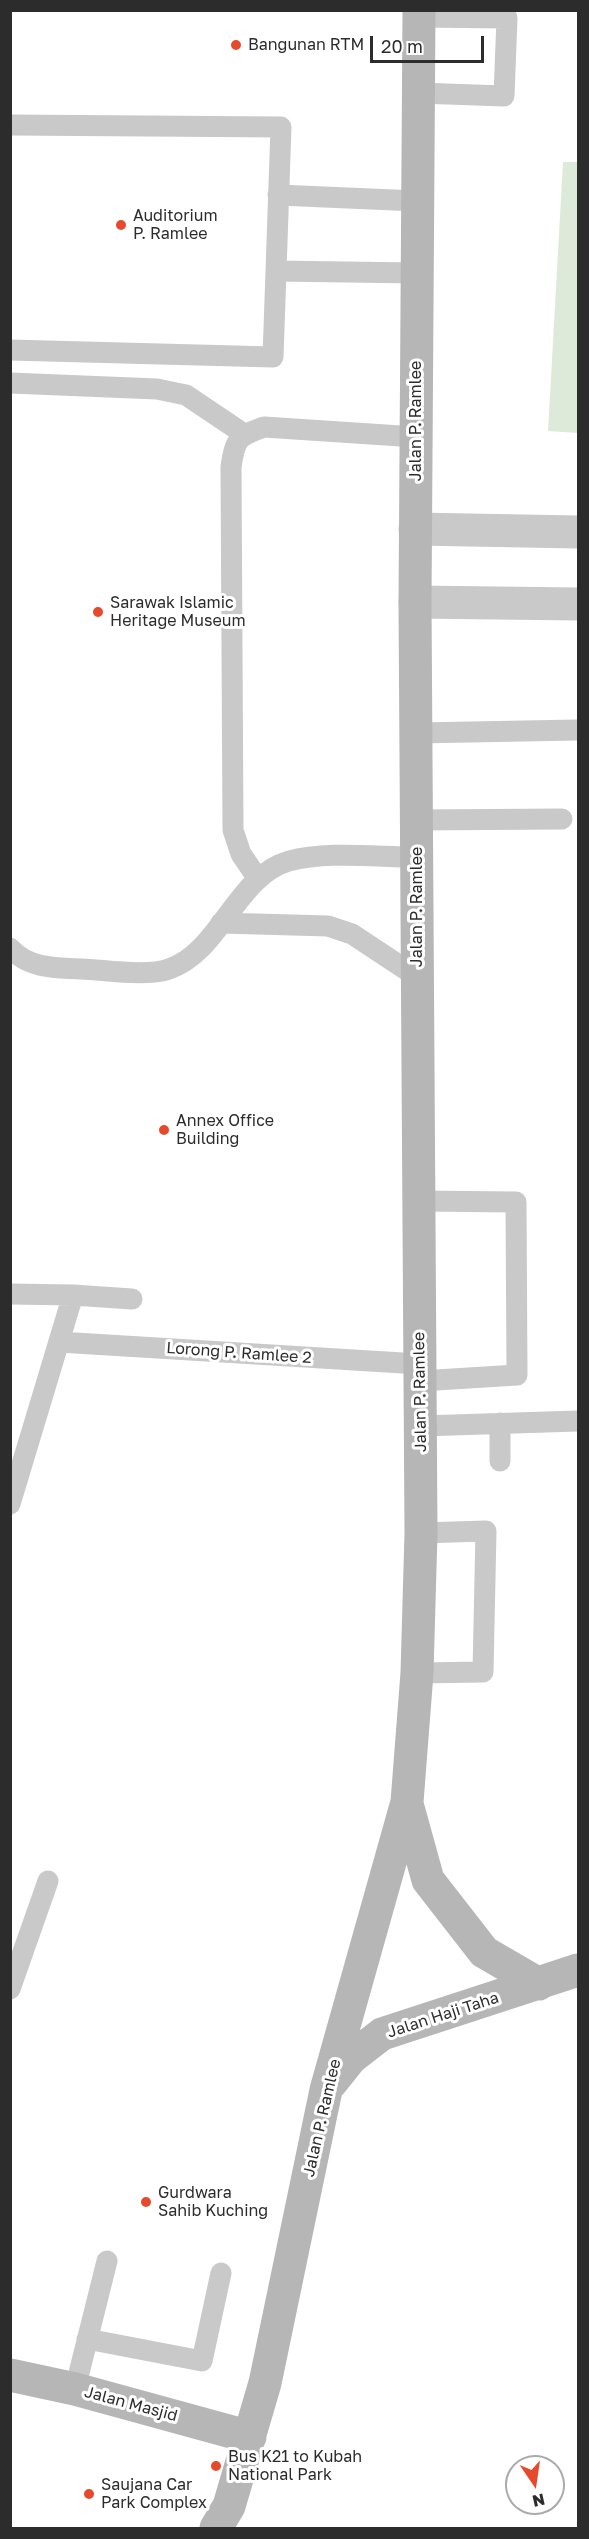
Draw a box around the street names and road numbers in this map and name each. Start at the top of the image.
street label: Jalan P. Ramlee [406,361,426,481]
street label: Jalan P. Ramlee [407,847,427,967]
street label: Jalan P. Ramlee [409,1332,431,1452]
street label: Lorong P. Ramlee 2 [166,1338,312,1368]
street label: Jalan Haji Taha [385,1988,501,2042]
street label: Jalan P. Ramlee [299,2057,345,2179]
street label: Jalan Masjid [82,2382,180,2426]

